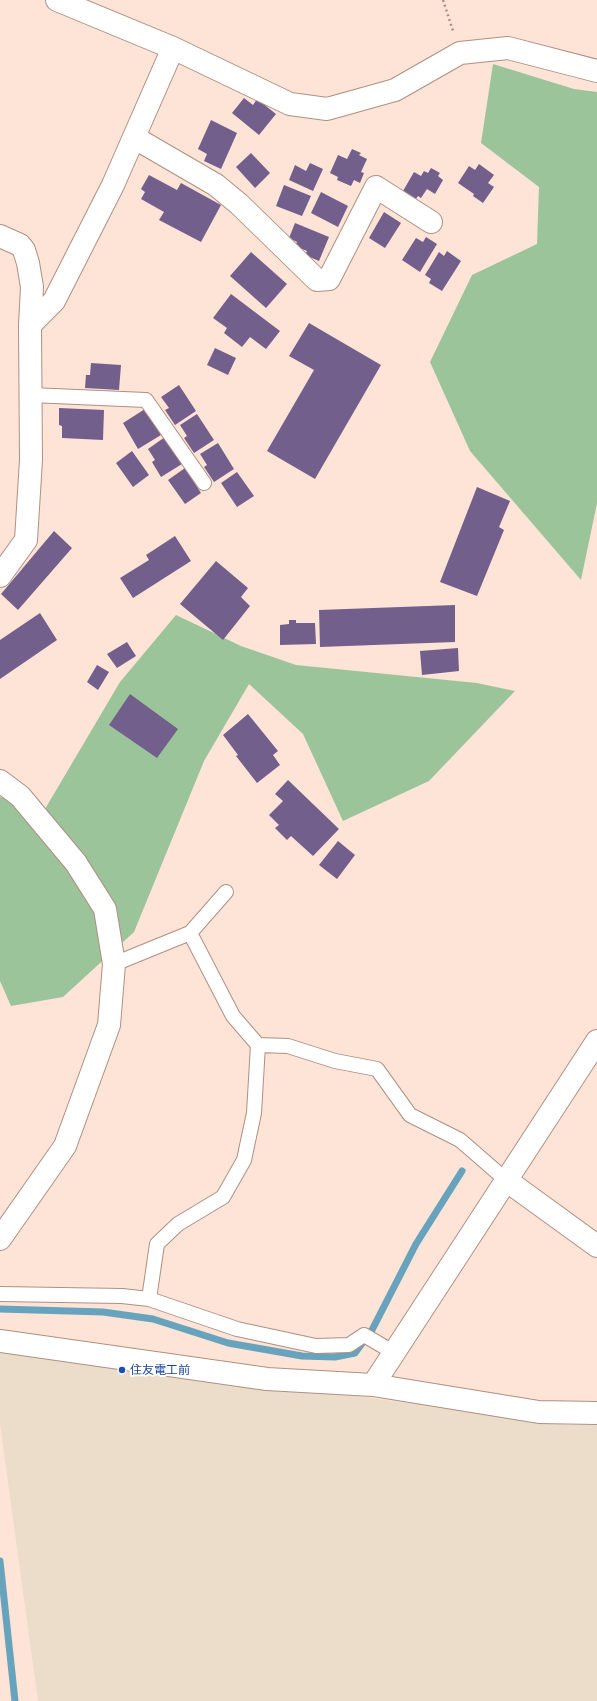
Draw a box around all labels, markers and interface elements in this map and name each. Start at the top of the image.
place label: 住友電工前 [130,1363,190,1377]
marker: 住友電工前 [117,1365,127,1375]

